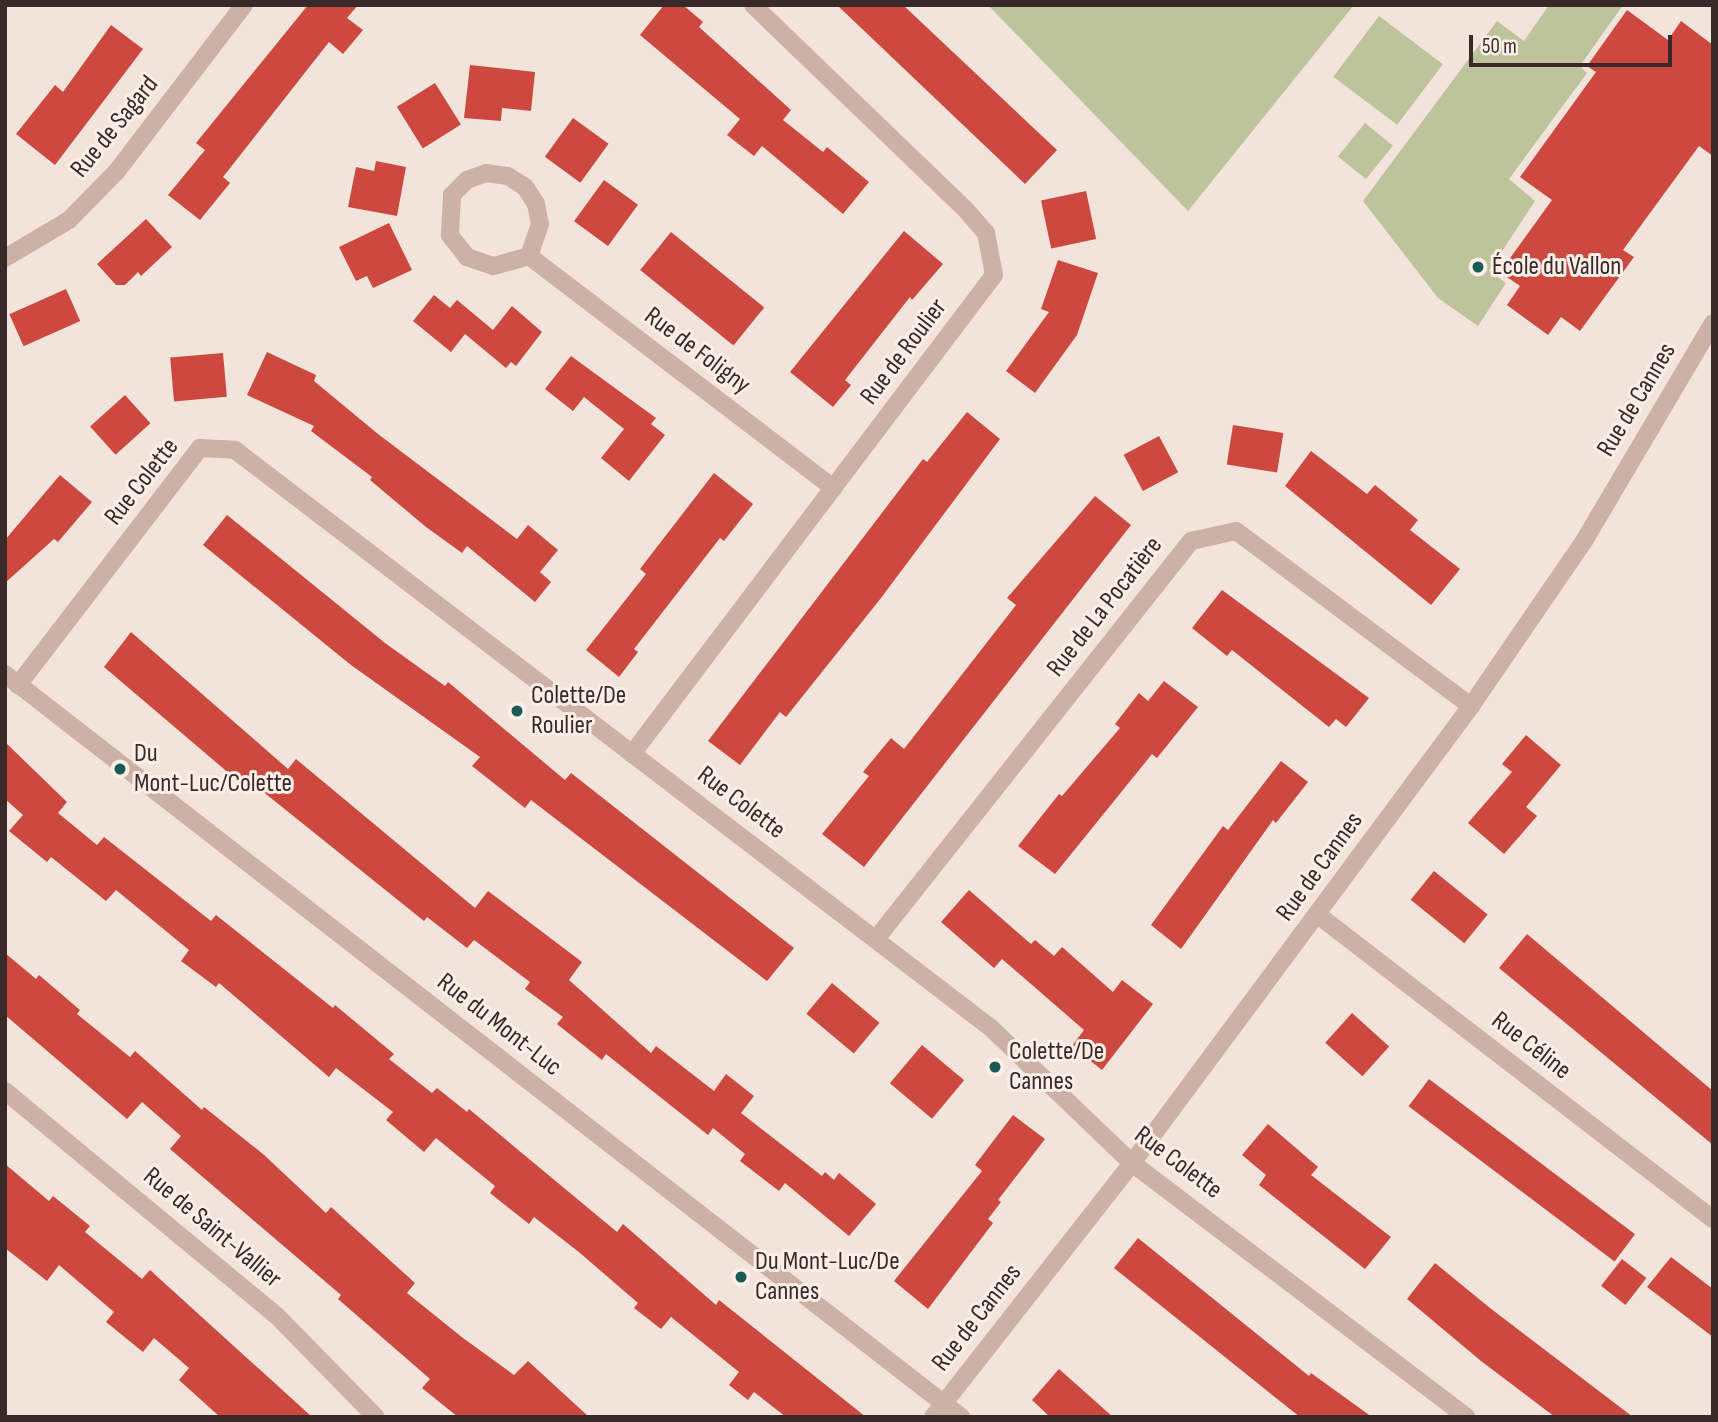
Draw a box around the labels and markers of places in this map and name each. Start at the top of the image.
place label: École du Vallon [1492,251,1621,283]
marker: École du Vallon [1470,259,1486,275]
place label: Colette/De Roulier [531,680,626,742]
marker: Colette/De Roulier [509,703,525,719]
place label: Du Mont-Luc/Colette [134,738,292,800]
marker: Du Mont-Luc/Colette [112,761,128,777]
place label: Colette/De Cannes [1009,1036,1104,1098]
marker: Colette/De Cannes [987,1059,1003,1075]
place label: Du Mont-Luc/De Cannes [755,1246,900,1308]
marker: Du Mont-Luc/De Cannes [733,1269,749,1285]

